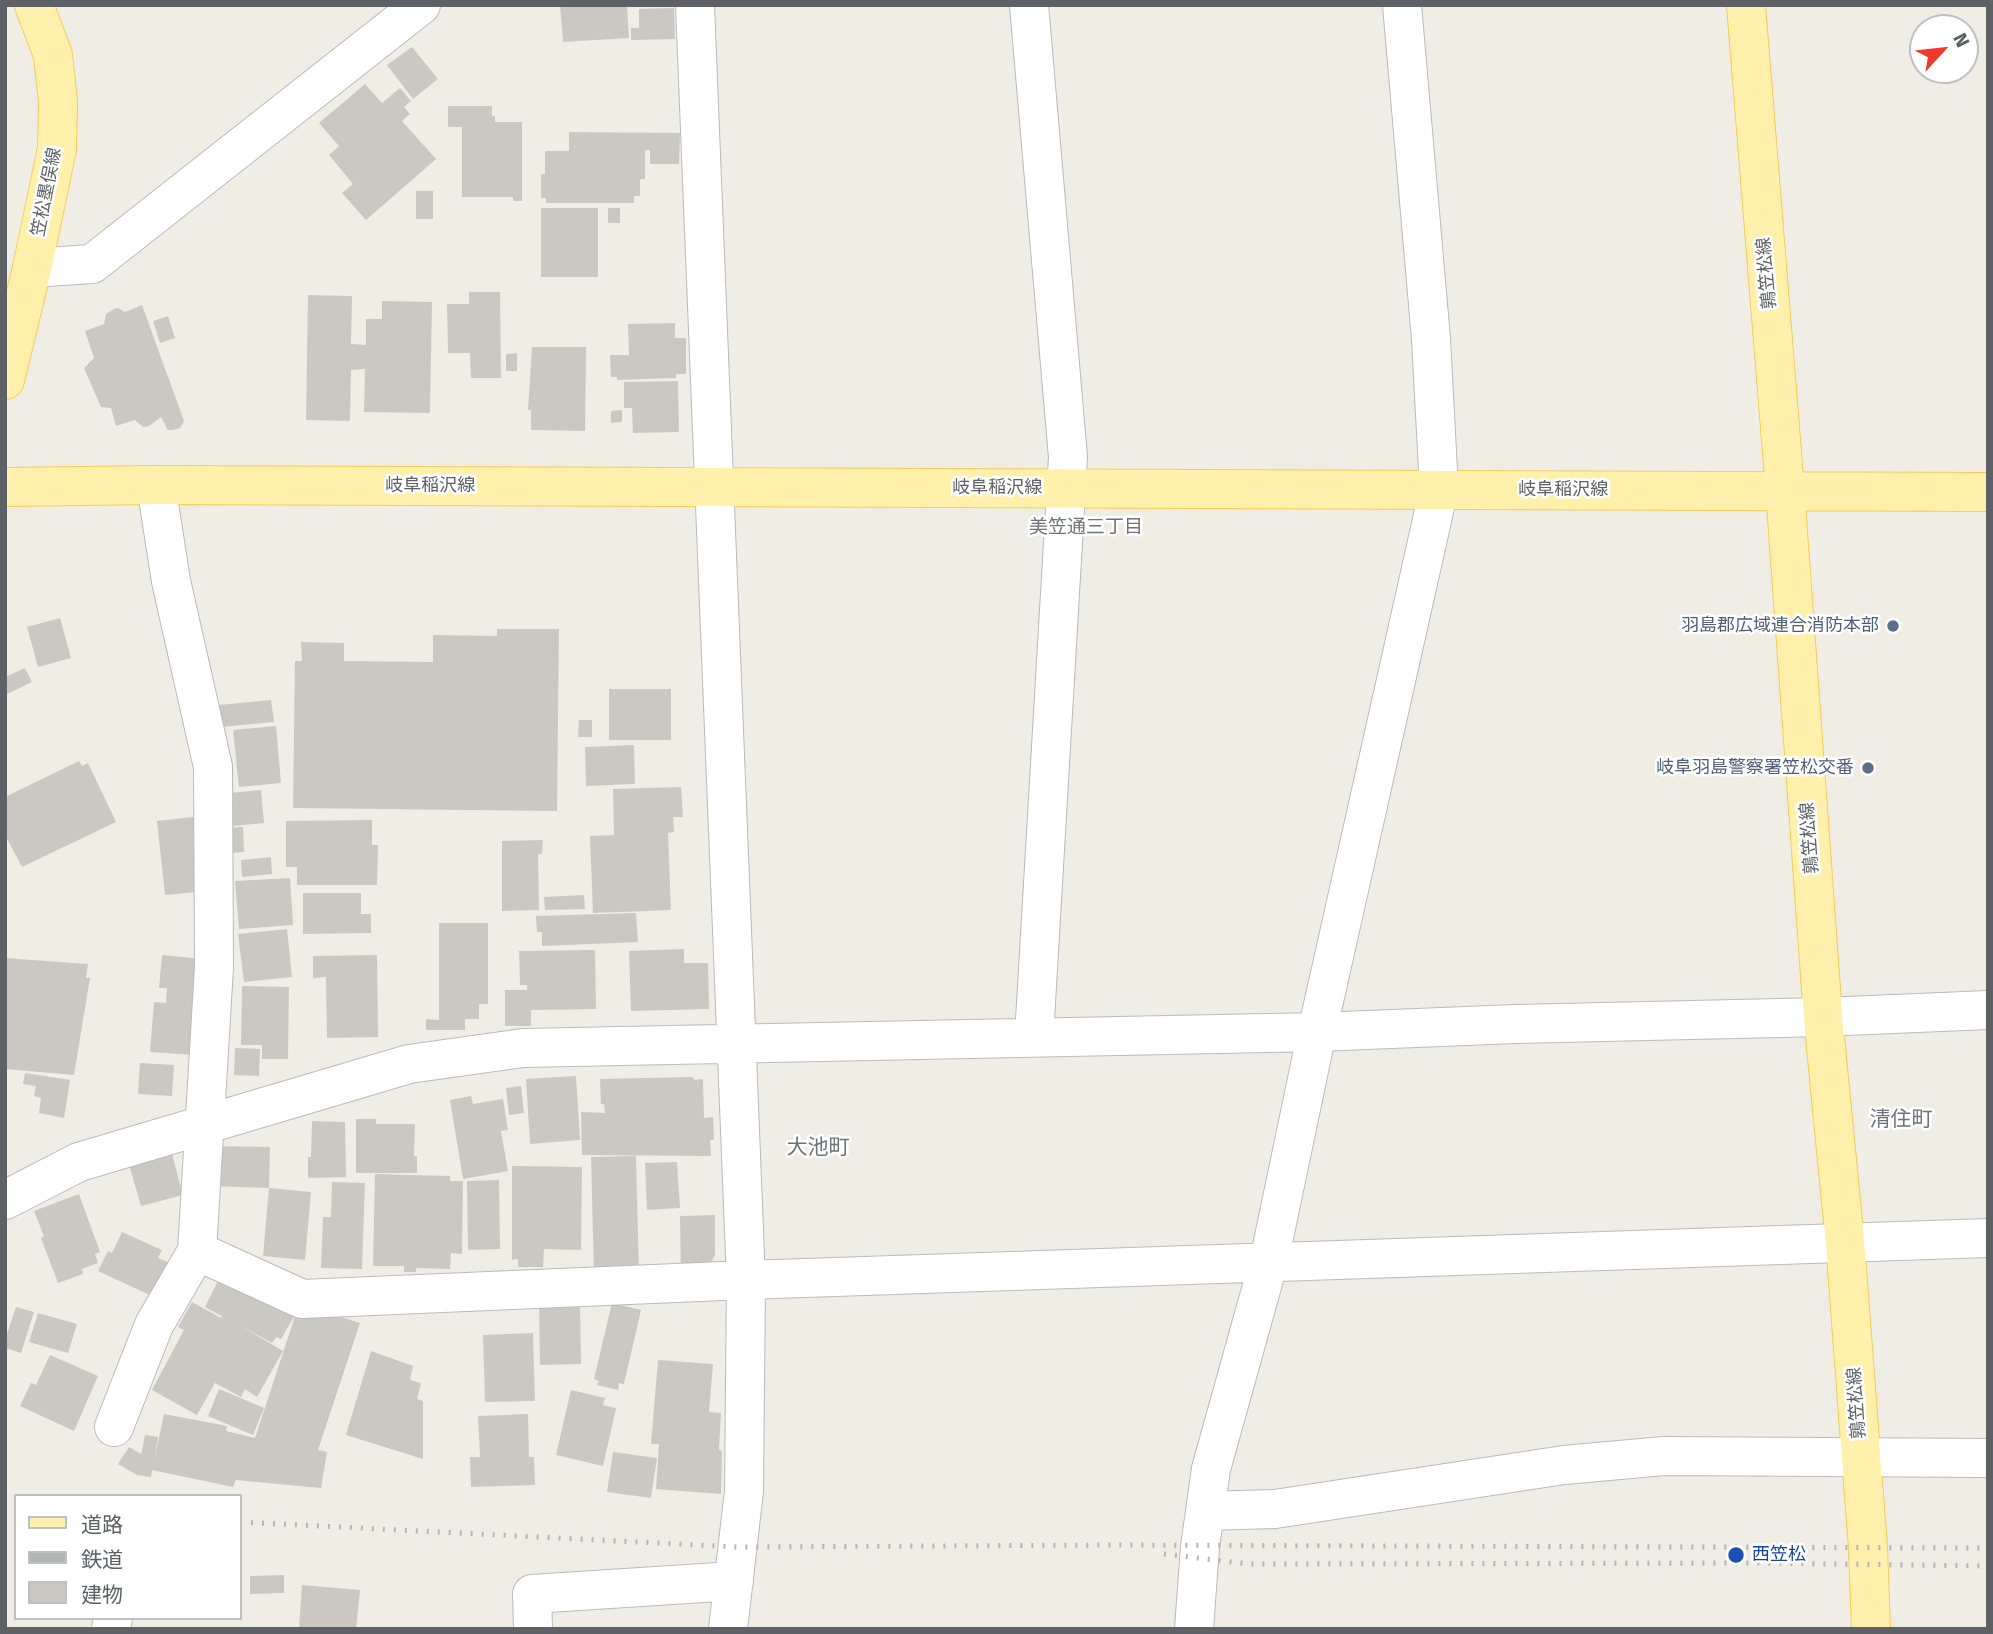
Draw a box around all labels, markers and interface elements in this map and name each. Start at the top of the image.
north arrow [1909,14,1979,84]
text: N [1948,29,1974,51]
street label: 笠松墨俣線 [28,146,66,238]
street label: 鶉笠松線 [1753,236,1781,310]
street label: 岐阜稲沢線 [385,475,475,497]
street label: 岐阜稲沢線 [952,477,1042,499]
street label: 岐阜稲沢線 [1518,479,1608,501]
district label: 美笠通三丁目 [1029,517,1143,539]
place label: 羽島郡広域連合消防本部 [1681,615,1879,637]
marker: 羽島郡広域連合消防本部 [1885,618,1901,634]
place label: 岐阜羽島警察署笠松交番 [1656,757,1854,779]
marker: 岐阜羽島警察署笠松交番 [1860,760,1876,776]
street label: 鶉笠松線 [1797,801,1823,875]
district label: 清住町 [1870,1107,1932,1133]
district label: 大池町 [787,1135,849,1161]
street label: 鶉笠松線 [1844,1366,1870,1440]
legend [14,1494,242,1620]
text: 道路 [81,1512,123,1538]
place label: 西笠松 [1752,1544,1806,1566]
marker: 西笠松 [1726,1545,1746,1565]
text: 鉄道 [81,1547,123,1573]
text: 建物 [81,1582,123,1608]

